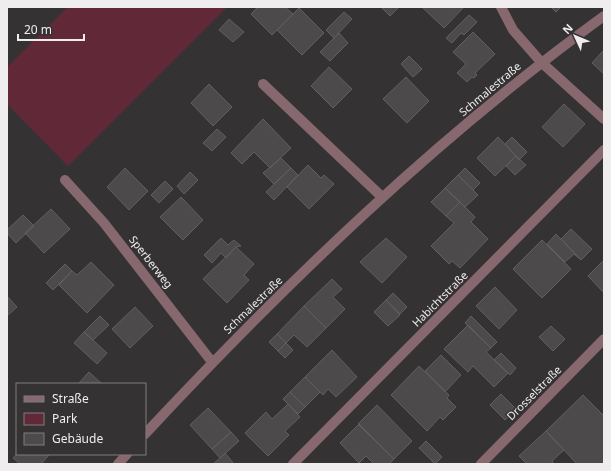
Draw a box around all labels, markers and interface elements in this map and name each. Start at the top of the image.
scale bar [18,16,84,42]
north arrow [555,16,595,56]
text: N [559,20,576,37]
text: 20 m [24,21,52,38]
street label: Schmalestraße [456,58,524,119]
street label: Sperberweg [126,232,177,291]
street label: Habichtstraße [409,268,471,330]
street label: Schmalestraße [220,273,285,337]
street label: Drosselstraße [503,362,564,423]
legend [16,383,146,455]
text: Straße [52,390,89,407]
text: Park [52,410,78,427]
text: Gebäude [52,430,103,447]

